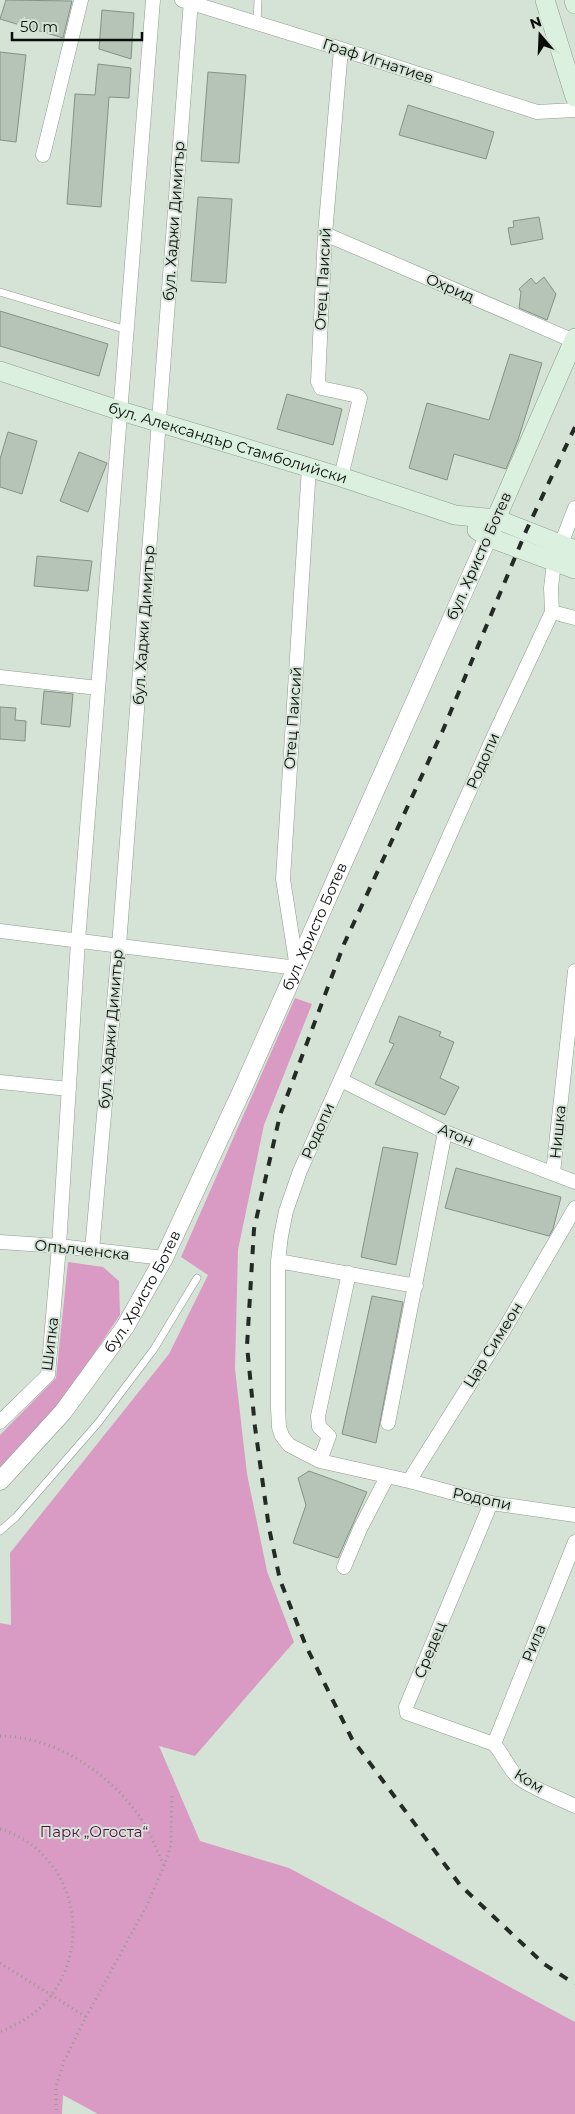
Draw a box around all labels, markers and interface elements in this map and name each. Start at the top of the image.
scale bar [12,10,142,42]
north arrow [515,10,565,60]
text: N [527,12,544,33]
text: 50 m [20,17,58,36]
street label: Граф Игнатиев [320,34,436,87]
street label: бул. Хаджи Димитър [158,140,189,302]
street label: Отец Паисий [310,227,335,331]
street label: Охрид [423,269,478,306]
street label: бул. Александър Стамболийски [106,397,350,487]
street label: бул. Христо Ботев [442,489,515,623]
street label: бул. Хаджи Димитър [128,544,159,706]
street label: Отец Паисий [279,666,306,770]
street label: Родопи [462,730,503,792]
street label: бул. Христо Ботев [278,859,351,993]
street label: бул. Хаджи Димитър [94,948,127,1110]
street label: Родопи [297,1100,338,1162]
street label: Нишка [545,1104,570,1160]
street label: Атон [436,1119,477,1150]
street label: бул. Христо Ботев [99,1227,185,1356]
street label: Опълченска [34,1235,131,1264]
street label: Цар Симеон [459,1298,526,1391]
street label: Шипка [37,1316,62,1372]
street label: Родопи [451,1483,513,1514]
street label: Средец [410,1619,449,1681]
street label: Рила [517,1621,550,1664]
street label: Ком [511,1764,548,1797]
park label: Парк „Огоста“ [40,1822,148,1841]

